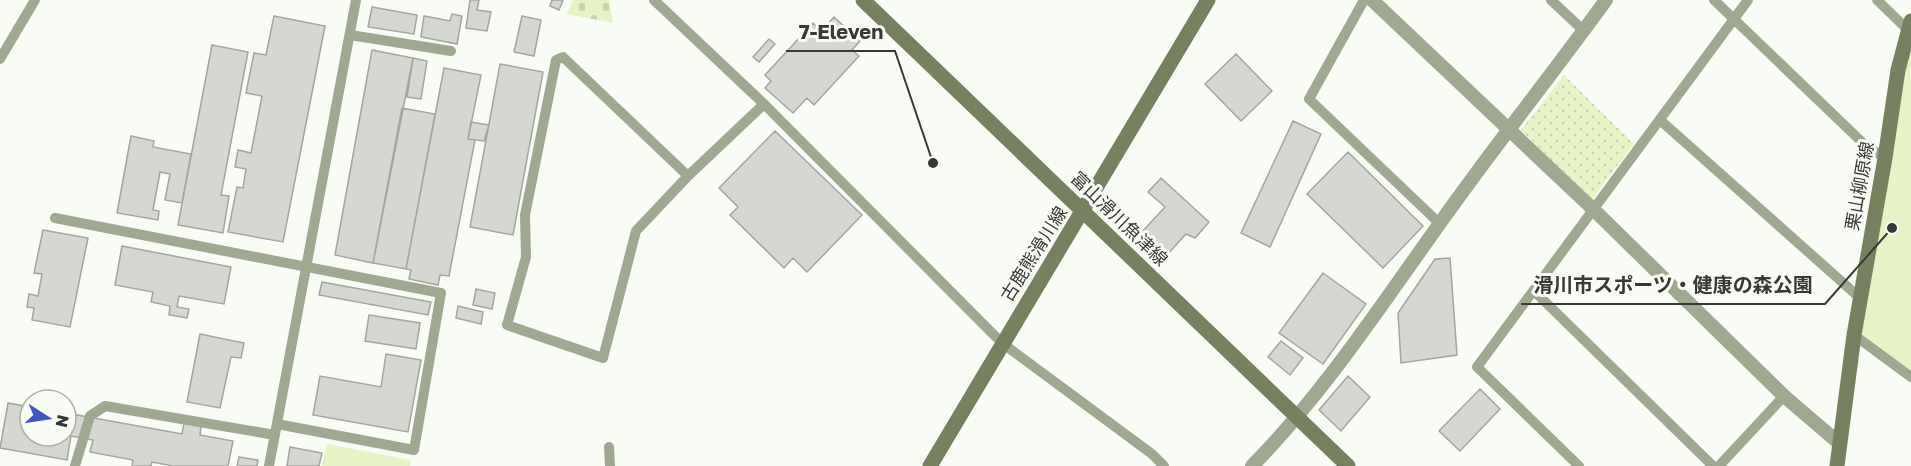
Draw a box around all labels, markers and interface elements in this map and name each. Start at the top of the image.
callout: 7-Eleven [786,13,895,51]
text: 7-Eleven [799,19,883,43]
street label: 栗山柳原線 [1840,140,1878,232]
street label: 富山滑川魚津線 [1067,167,1173,270]
street label: 古鹿熊滑川線 [995,202,1071,305]
callout: 滑川市スポーツ・健康の森公園 [1521,266,1825,304]
text: 滑川市スポーツ・健康の森公園 [1533,272,1813,296]
north arrow [18,388,78,448]
text: N [52,413,74,429]

